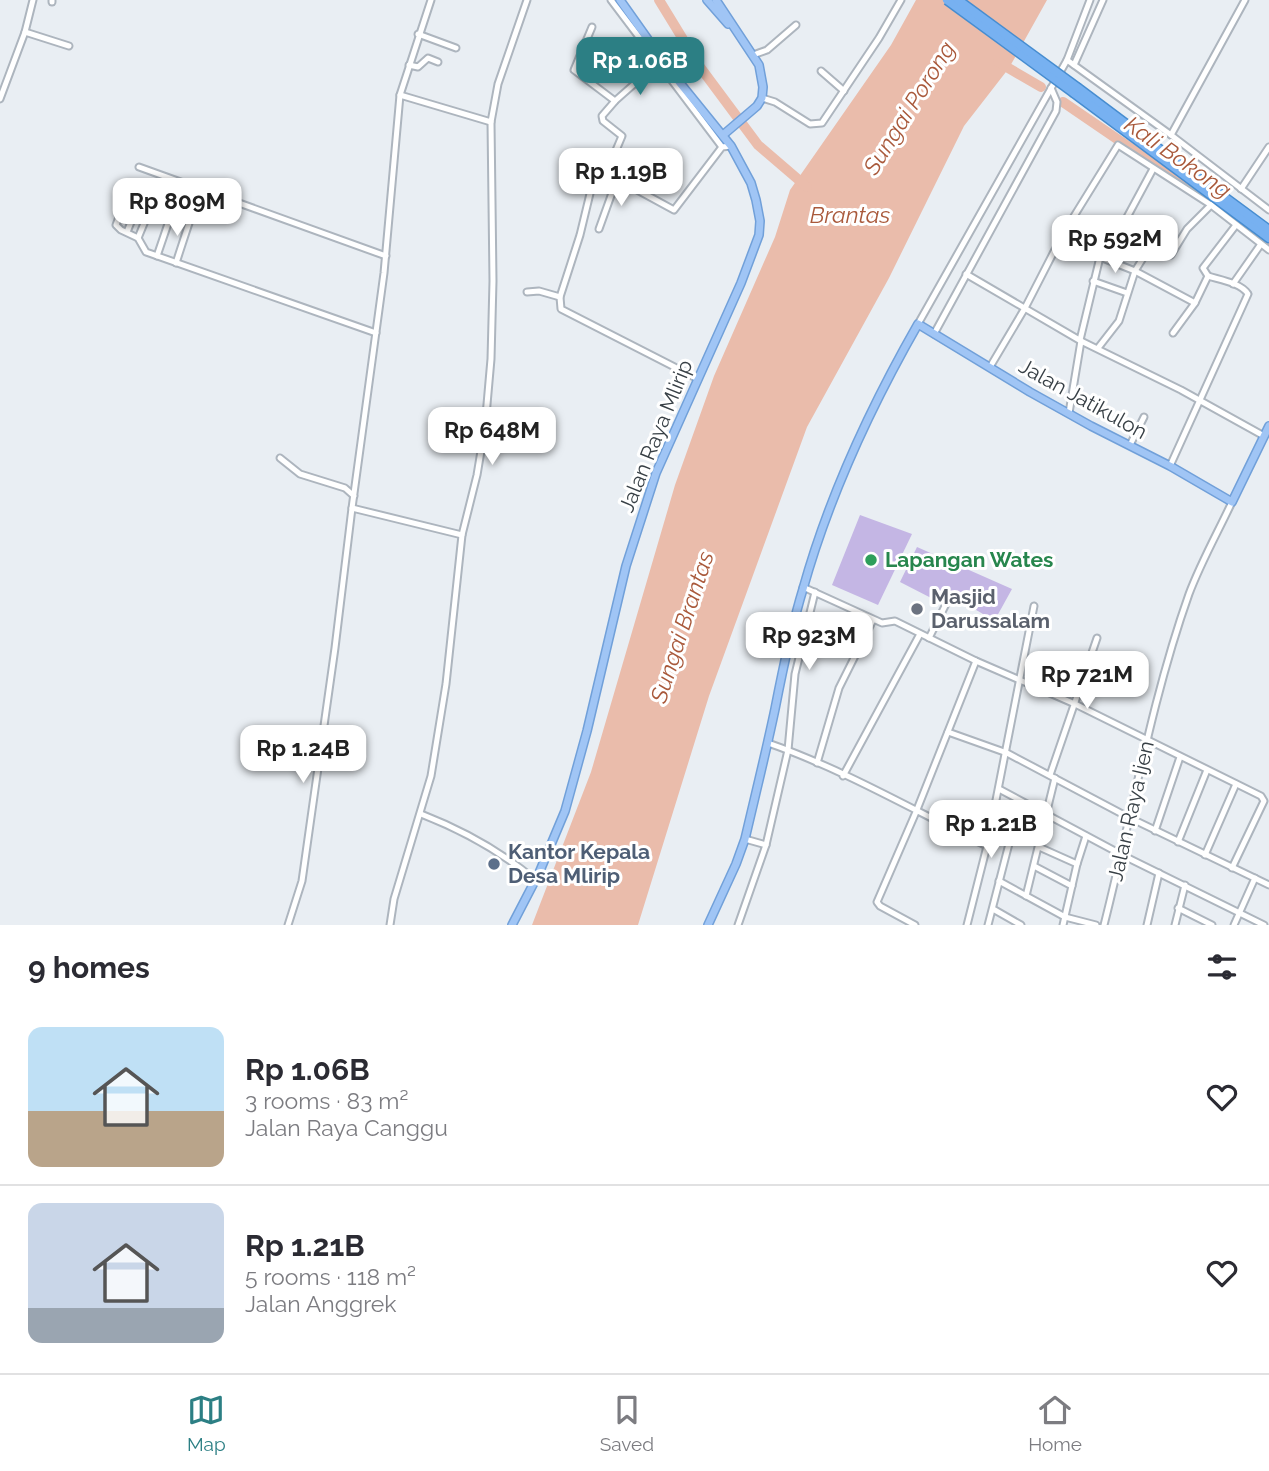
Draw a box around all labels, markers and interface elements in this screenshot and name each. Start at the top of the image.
water label: Sungai Porong [856,36,960,180]
pin: Rp 1.06B [568,38,712,97]
text: Rp 1.06B [592,46,688,73]
water label: Kali Bokong [1120,110,1237,203]
pin: Rp 1.19B [549,148,693,208]
text: Rp 1.19B [575,157,667,184]
pin: Rp 809M [112,178,242,238]
text: Rp 809M [129,187,225,214]
water label: Brantas [810,201,890,228]
pin: Rp 592M [1050,216,1180,275]
text: Rp 592M [1068,224,1162,251]
street label: Jalan Jatikulon [1015,353,1152,444]
street label: Jalan Raya Mlirip [614,356,698,516]
pin: Rp 648M [427,407,557,467]
text: Rp 648M [444,416,540,443]
water label: Sungai Brantas [644,547,719,707]
place label: Lapangan Wates [885,547,1053,572]
marker: Lapangan Wates [863,552,879,568]
place label: Masjid Darussalam [931,584,1050,633]
marker: Masjid Darussalam [909,601,925,617]
pin: Rp 923M [744,612,874,672]
text: Rp 923M [762,621,856,648]
pin: Rp 721M [1022,652,1152,711]
text: Rp 721M [1041,660,1133,687]
pin: Rp 1.24B [231,726,375,785]
text: Rp 1.24B [256,734,350,761]
street label: Jalan Raya Ijen [1102,738,1159,883]
pin: Rp 1.21B [919,800,1063,860]
text: Rp 1.21B [945,809,1037,836]
place label: Kantor Kepala Desa Mlirip [508,839,650,888]
marker: Kantor Kepala Desa Mlirip [486,856,502,872]
icon: filters [1203,948,1241,986]
text: 9 homes [28,950,150,985]
text: Rp 1.06B [245,1052,370,1087]
icon: home [84,1055,168,1139]
icon: heart [1203,1078,1241,1116]
text: 3 rooms · 83 m² [245,1087,408,1114]
text: Jalan Raya Canggu [245,1114,448,1141]
text: Rp 1.21B [245,1228,365,1263]
icon: home [84,1231,168,1315]
icon: heart [1203,1254,1241,1292]
text: 5 rooms · 118 m² [245,1263,416,1290]
text: Jalan Anggrek [245,1290,397,1317]
tab: Map [187,1391,226,1455]
tab: Saved [600,1391,654,1455]
tab: Home [1028,1391,1082,1455]

